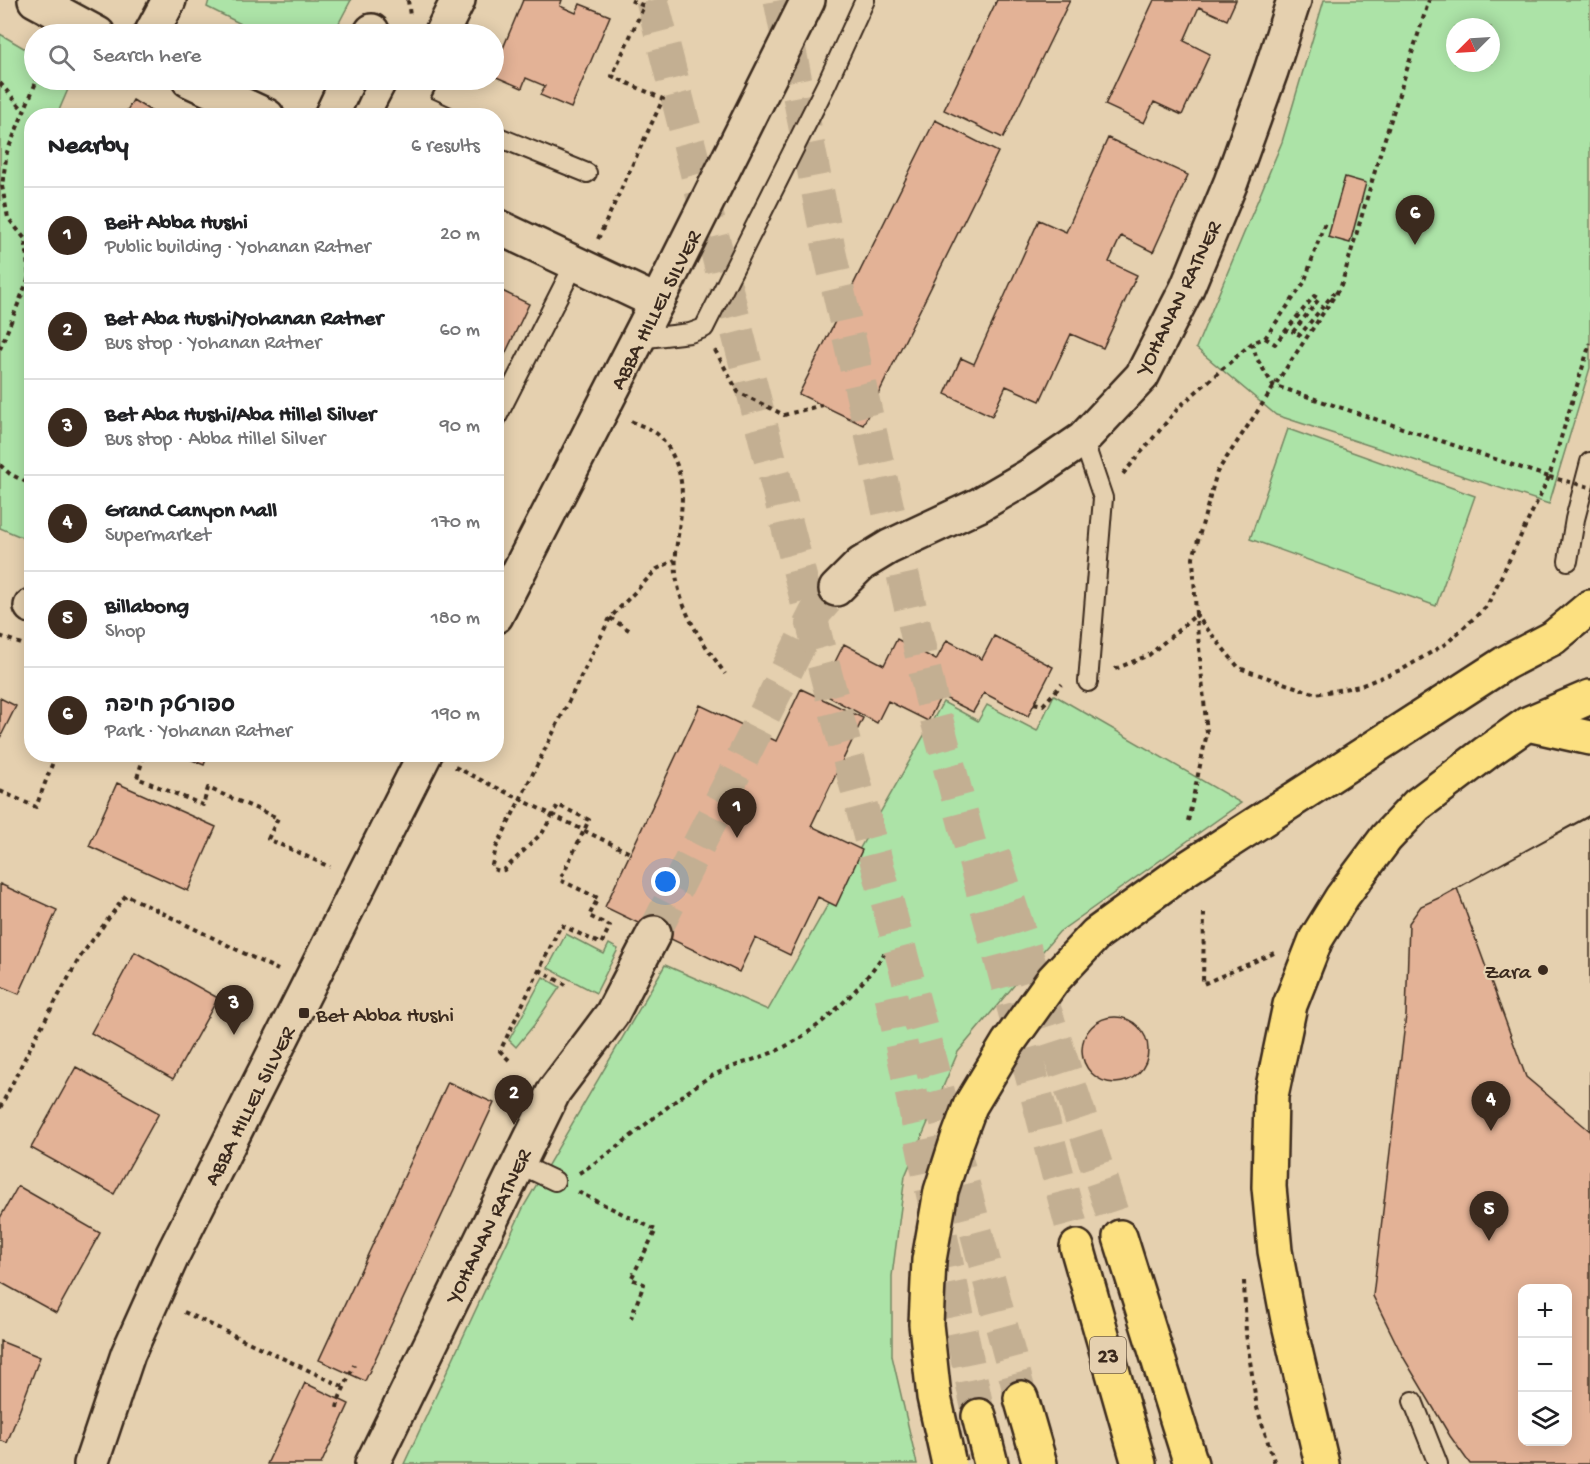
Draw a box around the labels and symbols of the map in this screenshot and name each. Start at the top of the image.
north arrow [1446,18,1500,72]
pin: 6 [1396,196,1434,245]
street label: YOHANAN RATNER [1131,216,1230,382]
street label: ABBA HILLEL SILVER [606,225,710,395]
pin: 1 [718,788,756,838]
your location [651,867,680,896]
place label: Zara [1485,961,1532,987]
marker: Zara [1536,963,1550,977]
pin: 3 [214,986,254,1035]
place label: Bet Abba Hushi [315,1004,454,1030]
marker: Bet Abba Hushi [297,1006,311,1020]
street label: ABBA HILLEL SILVER [200,1021,304,1191]
pin: 2 [494,1076,534,1125]
pin: 4 [1472,1082,1510,1131]
street label: YOHANAN RATNER [441,1144,540,1310]
pin: 5 [1470,1192,1508,1241]
road number: 23 [1090,1337,1126,1373]

